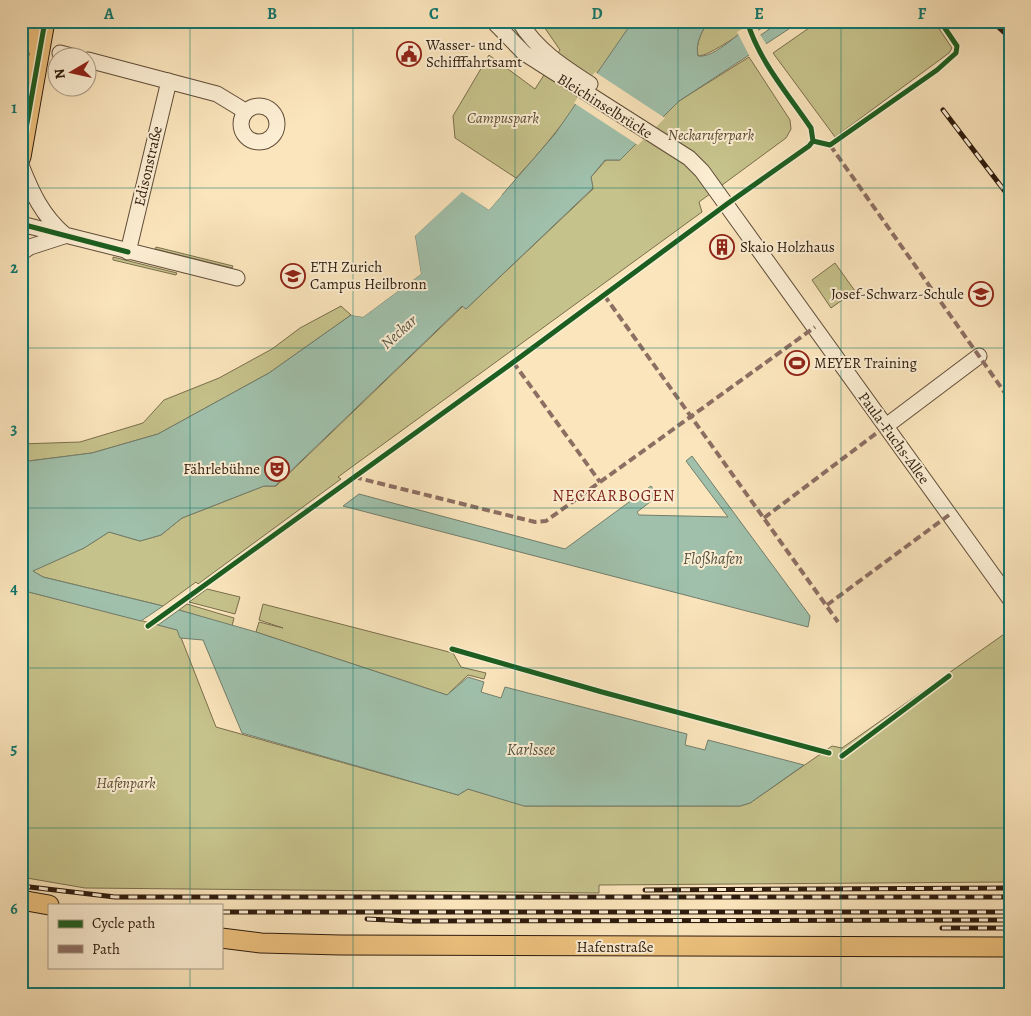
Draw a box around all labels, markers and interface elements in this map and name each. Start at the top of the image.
text: A [103,3,115,25]
text: B [267,3,277,25]
text: C [429,3,439,25]
text: D [591,3,603,25]
text: E [754,3,764,25]
text: F [918,3,927,25]
place label: Wasser- und Schifffahrtsamt [425,35,522,72]
public building icon: Wasser- und Schifffahrtsamt [396,41,422,67]
north arrow [48,48,98,98]
text: N [49,67,70,80]
street label: Bleichinselbrücke [554,69,657,143]
text: 1 [11,97,17,119]
park label: Campuspark [467,108,539,128]
street label: Edisonstraße [129,124,167,208]
park label: Neckaruferpark [668,125,754,145]
building icon: Skaio Holzhaus [709,234,735,260]
place label: Skaio Holzhaus [740,237,835,257]
text: 2 [10,257,18,279]
place label: ETH Zurich Campus Heilbronn [310,257,427,294]
school or university icon: ETH Zurich Campus Heilbronn [280,263,306,289]
school or university icon: Josef-Schwarz-Schule [968,281,994,307]
place label: Josef-Schwarz-Schule [831,284,964,304]
water label: Neckar [376,310,422,354]
sports icon: MEYER Training [784,350,810,376]
place label: MEYER Training [814,353,917,373]
street label: Paula-Fuchs-Allee [854,388,934,488]
text: 3 [11,418,18,440]
theatre icon: Fährlebühne [264,456,290,482]
place label: Fährlebühne [183,459,260,479]
district label: NECKARBOGEN [553,485,675,507]
water label: Floßhafen [683,548,743,570]
text: 4 [10,578,18,600]
text: 5 [11,738,18,760]
water label: Karlssee [507,739,555,761]
park label: Hafenpark [96,773,156,793]
text: 6 [10,898,18,920]
legend [48,904,222,968]
text: Cycle path [92,913,155,933]
street label: Hafenstraße [577,937,654,957]
text: Path [92,939,120,959]

